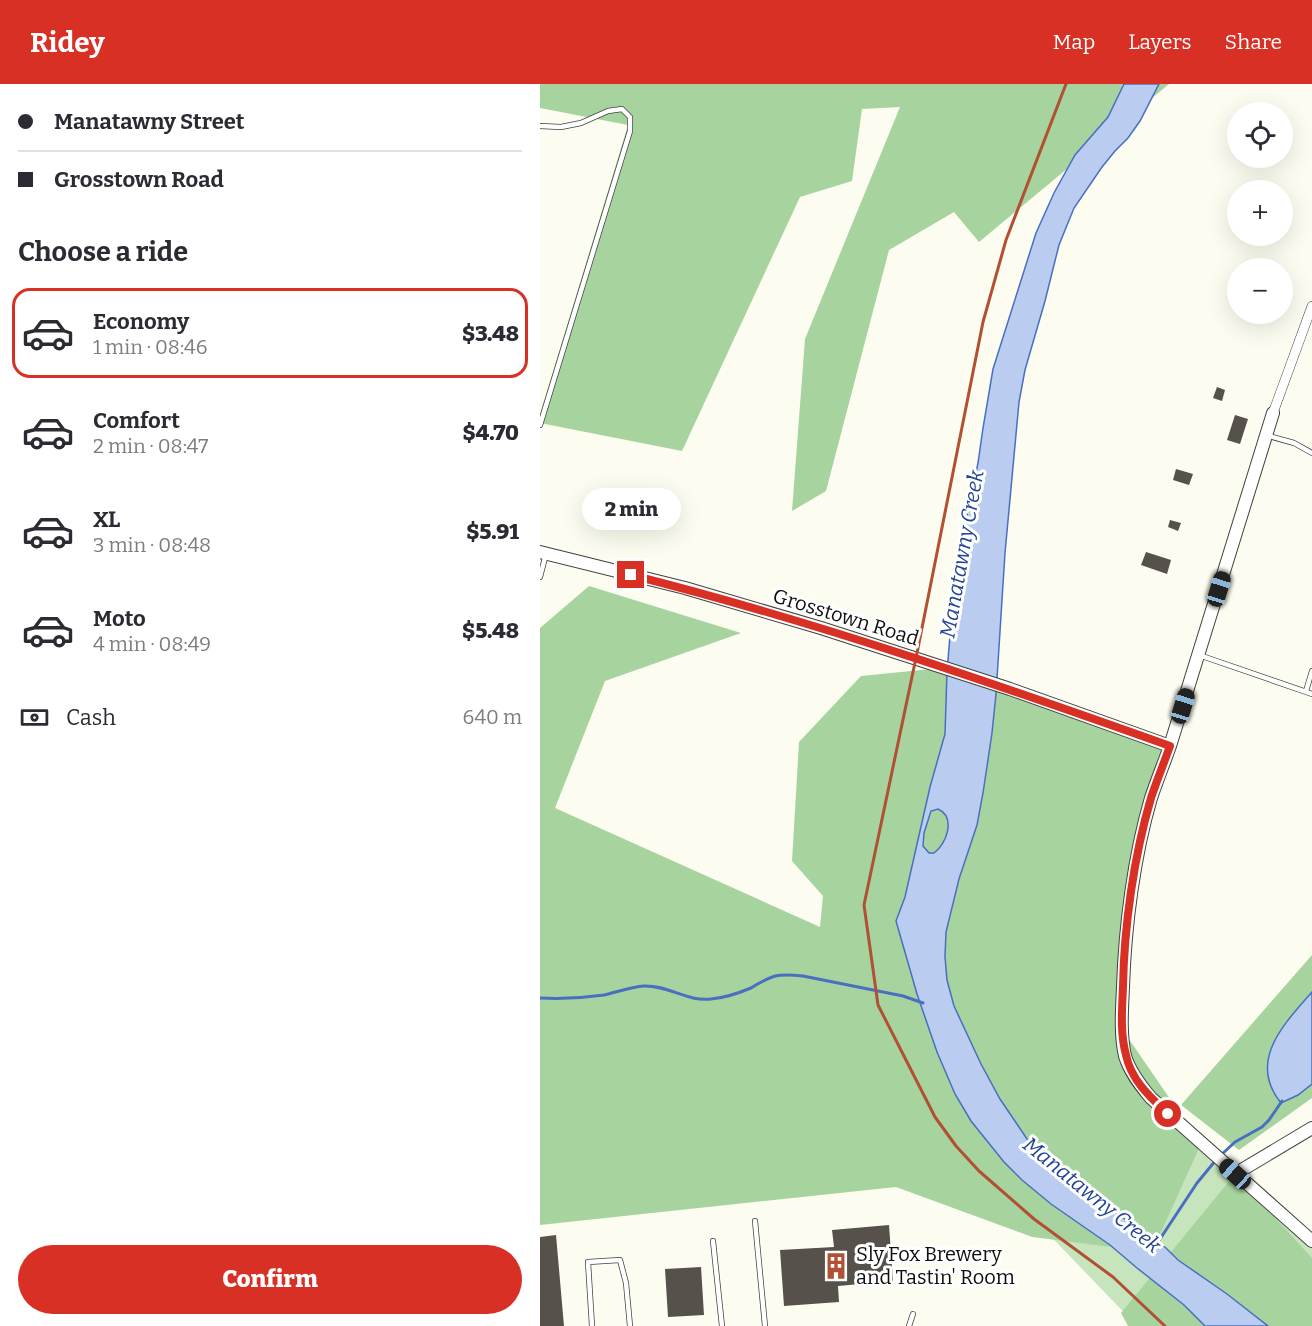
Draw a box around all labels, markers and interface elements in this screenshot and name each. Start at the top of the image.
text: Ridey [30,26,105,59]
text: Map [1053,29,1095,55]
text: Layers [1128,29,1192,55]
text: Share [1225,29,1282,55]
map controls [1227,102,1293,324]
button: locate [1227,102,1293,168]
text: Manatawny Street [54,108,245,135]
text: Grosstown Road [54,166,224,193]
button: + [1227,180,1293,246]
text: Choose a ride [18,236,188,268]
button: − [1227,258,1293,324]
icon: car [21,306,75,360]
text: Economy [93,308,189,335]
text: $3.48 [462,320,519,347]
text: 1 min · 08:46 [93,335,208,359]
icon: car [21,405,75,459]
text: Comfort [93,407,180,434]
text: $4.70 [462,419,519,446]
text: 2 min · 08:47 [93,434,208,458]
water label: Manatawny Creek [934,467,990,640]
callout: 2 min [582,488,680,530]
text: 2 min [605,497,658,521]
icon: car [21,504,75,558]
text: XL [93,506,120,533]
text: $5.91 [466,518,519,545]
text: 3 min · 08:48 [93,533,211,557]
route end [617,561,644,588]
car [1205,569,1233,609]
street label: Grosstown Road [770,583,922,651]
icon: car [21,603,75,657]
text: Moto [93,605,146,632]
text: $5.48 [462,617,519,644]
text: 4 min · 08:49 [93,632,211,656]
car [1169,686,1197,726]
icon: cash [18,701,51,734]
text: Cash [66,704,116,731]
text: 640 m [463,705,522,729]
route start [1154,1100,1181,1127]
water label: Manatawny Creek [1018,1131,1167,1259]
car [1216,1155,1254,1193]
place label: Sly Fox Brewery and Tastin' Room [856,1242,1015,1289]
button: Confirm [18,1245,522,1314]
building icon: Sly Fox Brewery and Tastin' Room [821,1251,851,1281]

